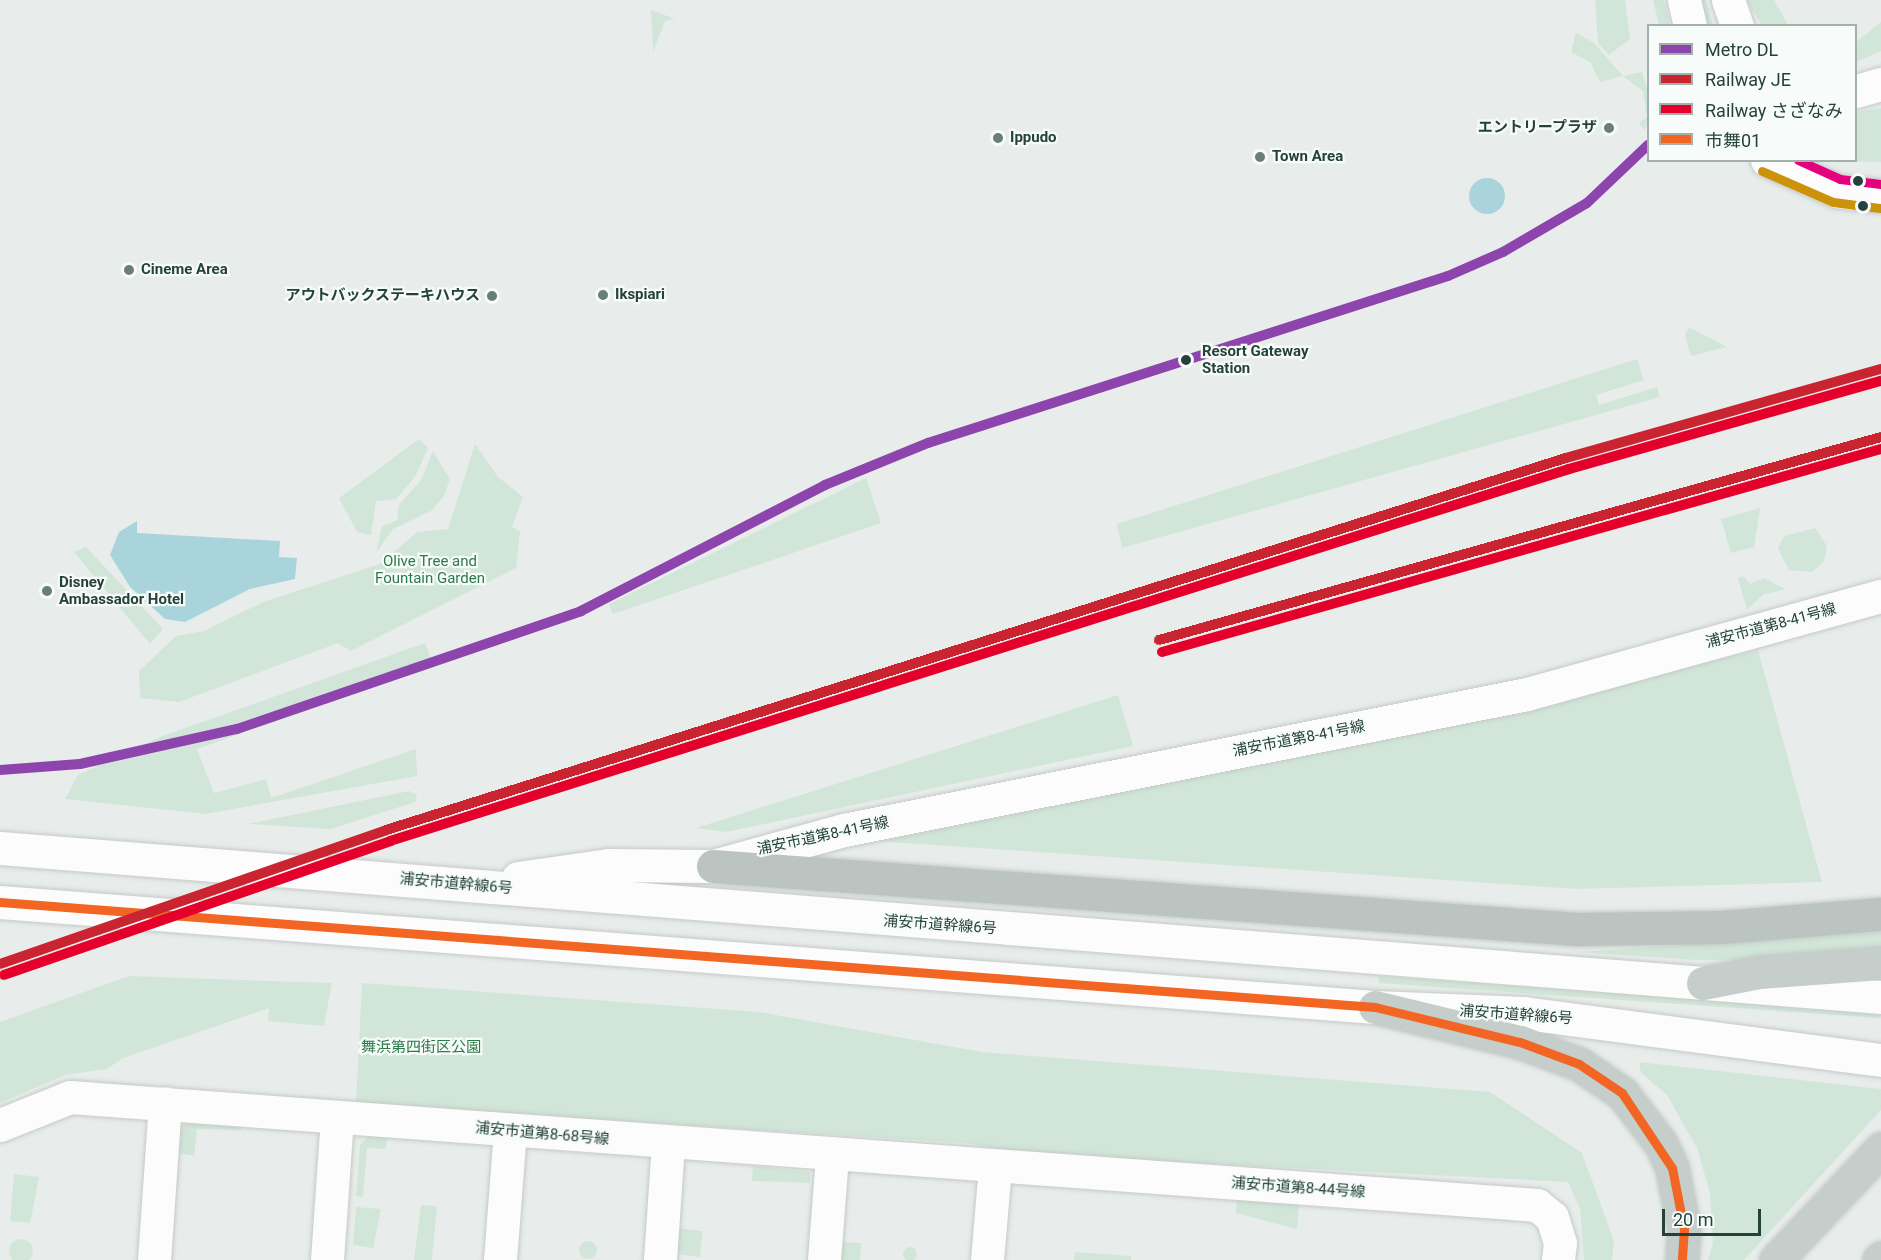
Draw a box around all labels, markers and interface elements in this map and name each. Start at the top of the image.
legend [1647,24,1857,162]
text: Metro DL [1705,39,1778,60]
text: Railway JE [1705,69,1791,90]
text: Railway さざなみ [1705,100,1843,121]
place label: エントリープラザ [1477,119,1597,137]
marker: エントリープラザ [1602,121,1616,135]
place label: Ippudo [1010,129,1057,147]
text: 市舞01 [1705,130,1761,151]
marker: Ippudo [991,131,1005,145]
place label: Town Area [1272,148,1343,166]
marker: Town Area [1253,150,1267,164]
unlabelled marker [1852,175,1864,187]
unlabelled marker [1857,200,1869,212]
place label: Cineme Area [141,261,228,279]
marker: Cineme Area [122,263,136,277]
place label: Ikspiari [615,286,665,304]
place label: アウトバックステーキハウス [285,287,480,305]
marker: Ikspiari [596,288,610,302]
marker: アウトバックステーキハウス [485,289,499,303]
place label: Resort Gateway Station [1202,342,1308,377]
marker: Resort Gateway Station [1175,349,1197,371]
park label: Olive Tree and Fountain Garden [375,552,485,587]
place label: Disney Ambassador Hotel [59,573,184,608]
marker: Disney Ambassador Hotel [40,584,54,598]
street label: 浦安市道第8-41号線 [1704,600,1838,652]
street label: 浦安市道第8-41号線 [1231,717,1367,761]
street label: 浦安市道第8-41号線 [755,813,891,859]
street label: 浦安市道幹線6号 [399,870,513,898]
street label: 浦安市道幹線6号 [883,912,997,938]
street label: 浦安市道幹線6号 [1459,1002,1573,1028]
park label: 舞浜第四街区公園 [361,1039,481,1057]
street label: 浦安市道第8-68号線 [474,1119,610,1149]
street label: 浦安市道第8-44号線 [1230,1174,1366,1202]
scale bar [1665,1197,1764,1235]
text: 20 m [1673,1209,1713,1230]

